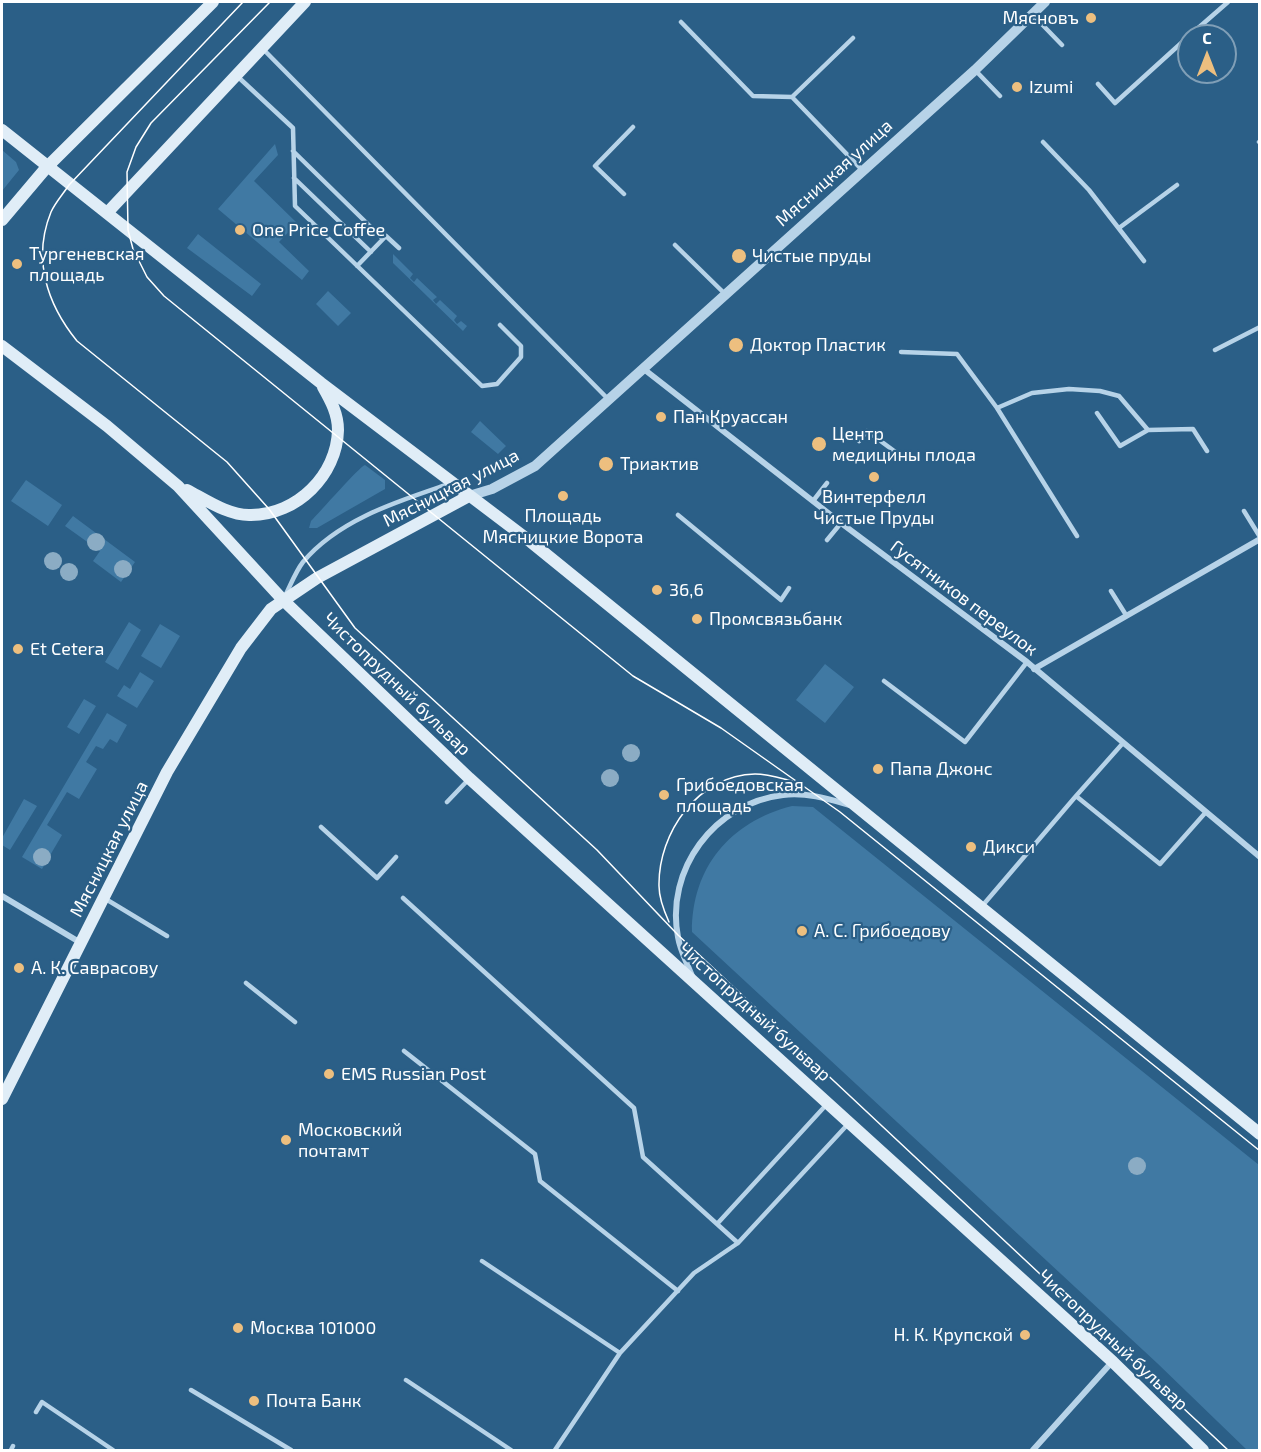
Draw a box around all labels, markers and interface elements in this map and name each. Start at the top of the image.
place label: Мясновъ [1003,7,1079,29]
marker: Мясновъ [1084,11,1098,25]
north arrow [1177,24,1237,84]
text: С [1202,28,1212,47]
place label: Izumi [1029,76,1073,98]
marker: Izumi [1010,80,1024,94]
street label: Мясницкая улица [771,115,897,231]
place label: One Price Coffee [252,219,385,241]
marker: One Price Coffee [233,223,247,237]
place label: Тургеневская площадь [29,243,145,286]
place label: Чистые пруды [752,245,871,267]
marker: Чистые пруды [730,247,748,265]
marker: Тургеневская площадь [10,257,24,271]
place label: Доктор Пластик [750,334,886,356]
marker: Доктор Пластик [727,336,745,354]
place label: Пан Круассан [673,406,788,428]
marker: Пан Круассан [654,410,668,424]
place label: Центр медицины плода [832,423,976,466]
marker: Центр медицины плода [810,435,828,453]
street label: Мясницкая улица [379,444,523,532]
place label: Триактив [620,453,699,475]
marker: Триактив [597,455,615,473]
marker: Винтерфелл Чистые Пруды [867,470,881,484]
place label: Винтерфелл Чистые Пруды [813,486,935,528]
marker: Площадь Мясницкие Ворота [556,489,570,503]
place label: Площадь Мясницкие Ворота [483,505,643,548]
street label: Гусятников переулок [886,536,1042,660]
place label: 36,6 [669,579,704,601]
marker: 36,6 [650,583,664,597]
street label: Чистопрудный бульвар [319,608,475,760]
place label: Промсвязьбанк [709,608,842,630]
marker: Промсвязьбанк [690,612,704,626]
place label: Et Cetera [30,638,105,660]
marker: Et Cetera [11,642,25,656]
place label: Папа Джонс [890,758,992,780]
marker: Папа Джонс [871,762,885,776]
place label: Грибоедовская площадь [676,774,804,816]
street label: Мясницкая улица [65,777,153,921]
marker: Грибоедовская площадь [657,788,671,802]
place label: Дикси [983,836,1035,858]
marker: Дикси [964,840,978,854]
place label: А. С. Грибоедову [814,920,951,942]
marker: А. С. Грибоедову [795,924,809,938]
street label: Чистопрудный бульвар [675,938,835,1086]
place label: А. К. Саврасову [31,957,158,979]
marker: А. К. Саврасову [12,961,26,975]
place label: EMS Russian Post [341,1063,486,1085]
marker: EMS Russian Post [322,1067,336,1081]
place label: Московский почтамт [298,1119,402,1162]
marker: Московский почтамт [279,1133,293,1147]
street label: Чистопрудный бульвар [1034,1265,1192,1415]
place label: Москва 101000 [250,1317,376,1339]
marker: Москва 101000 [231,1321,245,1335]
place label: Н. К. Крупской [893,1324,1013,1346]
marker: Н. К. Крупской [1018,1328,1032,1342]
place label: Почта Банк [266,1390,362,1412]
marker: Почта Банк [247,1394,261,1408]

